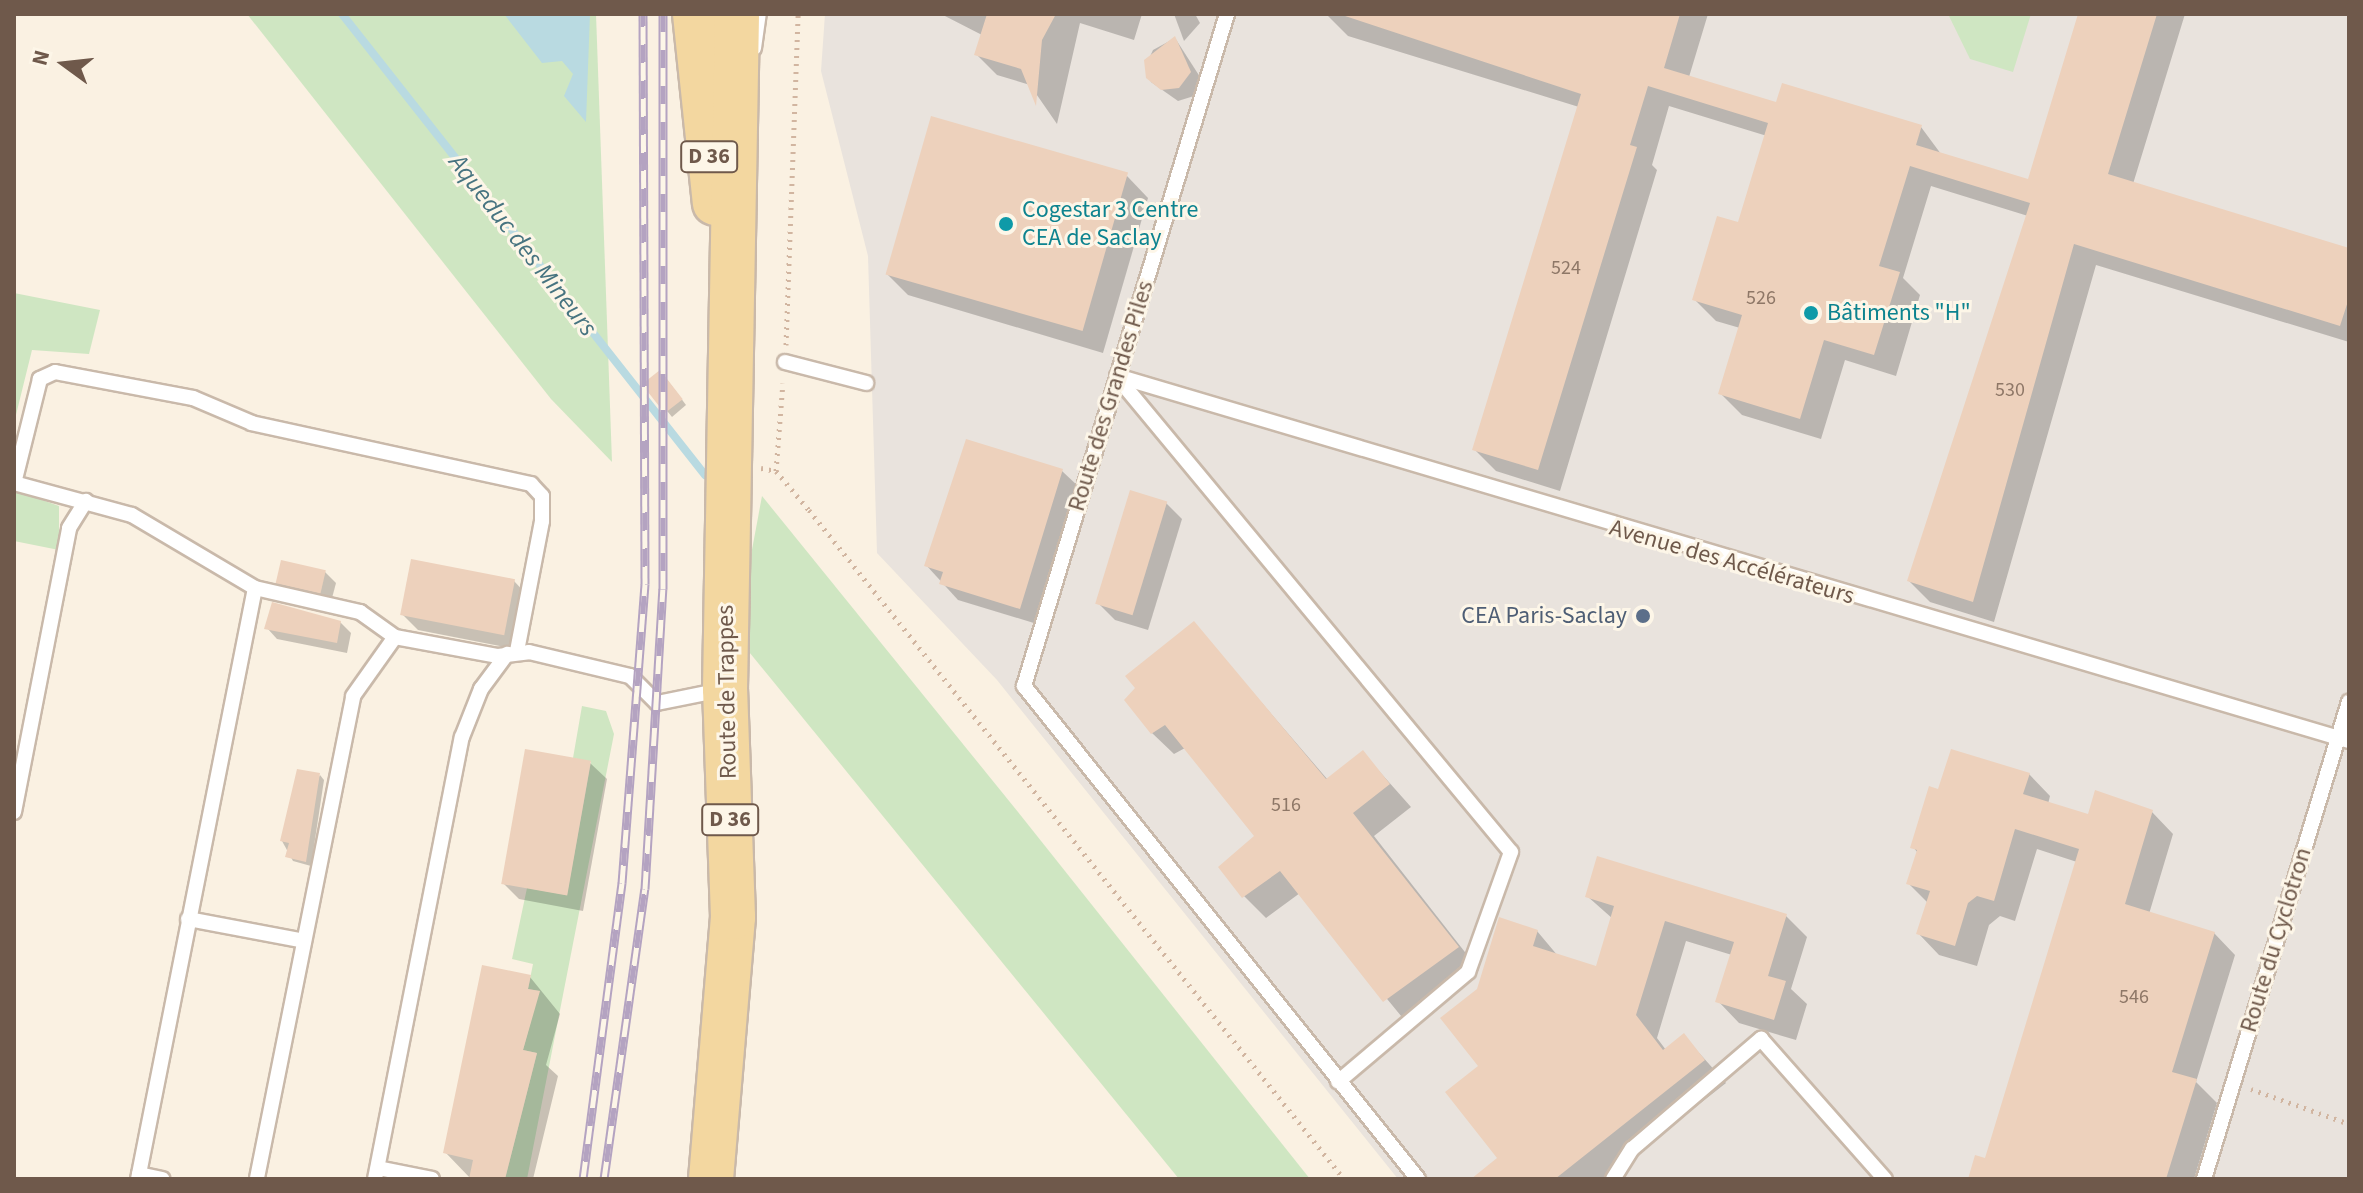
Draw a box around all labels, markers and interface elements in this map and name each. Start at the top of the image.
north arrow [24,24,104,104]
text: N [23,47,58,69]
road number: D 36 [679,139,739,175]
water label: Aqueduc des Mineurs [442,148,604,342]
place label: Cogestar 3 Centre CEA de Saclay [1022,196,1198,252]
marker: Cogestar 3 Centre CEA de Saclay [997,215,1015,233]
house number: 524 [1551,256,1581,280]
street label: Route des Grandes Piles [1062,277,1160,515]
house number: 526 [1746,286,1776,310]
place label: Bâtiments "H" [1827,299,1971,327]
marker: Bâtiments "H" [1802,304,1820,322]
house number: 530 [1995,378,2025,402]
street label: Avenue des Accélérateurs [1606,513,1858,611]
place label: CEA Paris-Saclay [1461,602,1627,630]
street label: Route de Trappes [711,605,743,779]
marker: CEA Paris-Saclay [1634,607,1652,625]
house number: 516 [1271,793,1301,817]
road number: D 36 [700,802,760,838]
street label: Route du Cyclotron [2234,844,2318,1036]
house number: 546 [2119,985,2149,1009]

